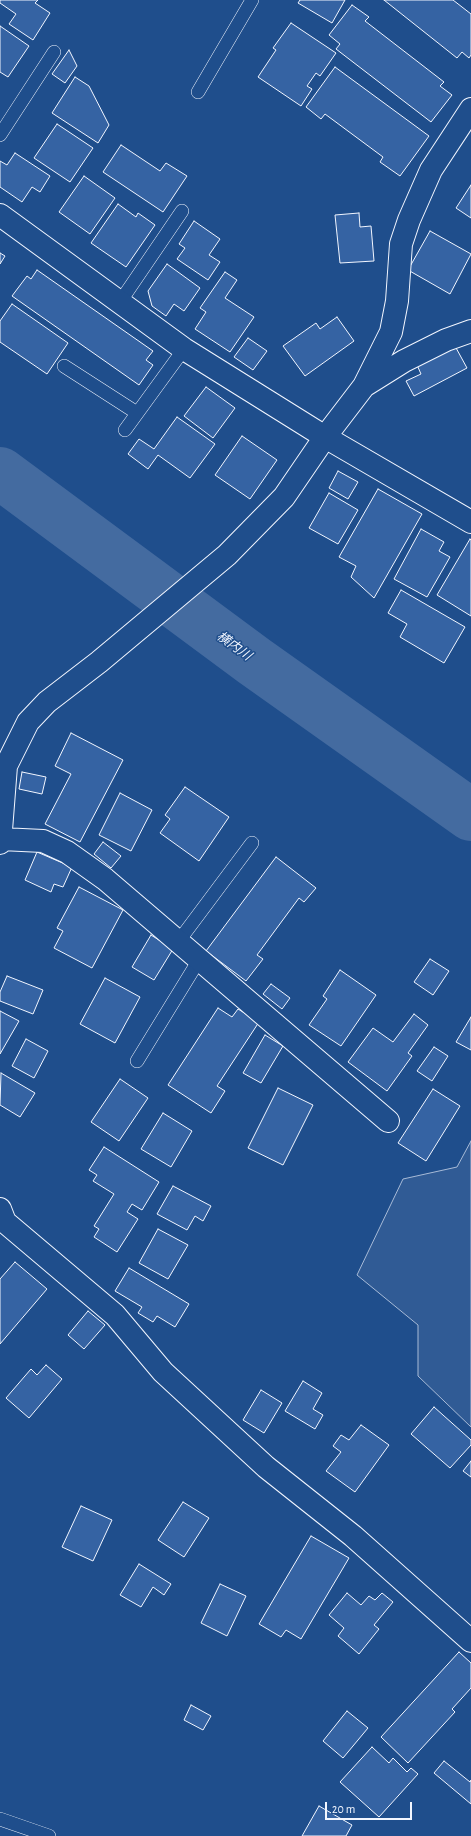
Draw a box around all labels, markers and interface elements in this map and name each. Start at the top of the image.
water label: 横内川 [214,628,254,664]
scale bar [327,1794,414,1820]
text: 20 m [332,1803,355,1815]

